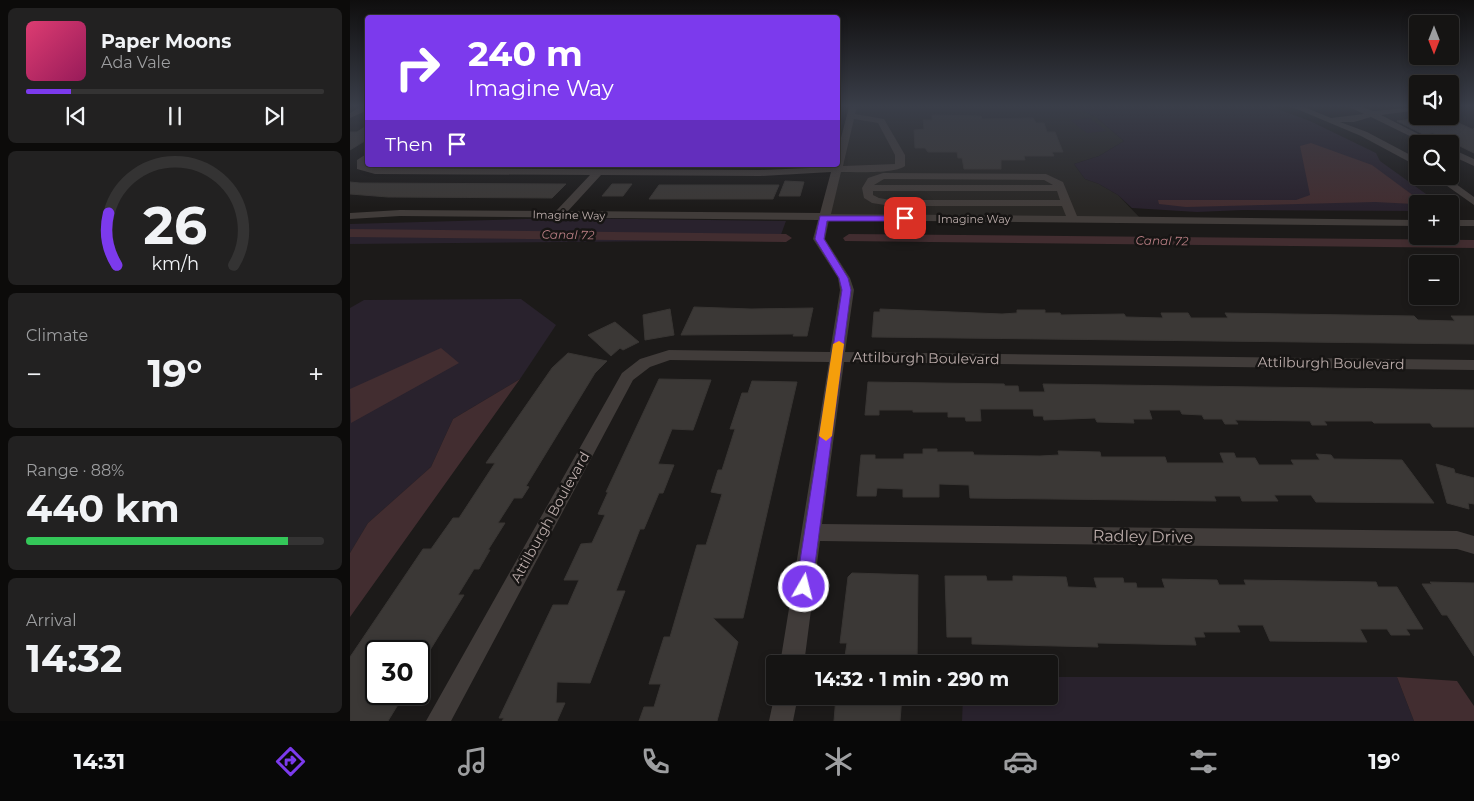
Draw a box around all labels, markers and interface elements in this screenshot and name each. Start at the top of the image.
north arrow [1409,15,1459,65]
map controls [1409,15,1459,305]
text: Paper Moons [101,30,231,53]
text: 240 m [468,32,583,75]
icon: right [385,35,450,100]
text: Ada Vale [101,53,171,72]
text: Imagine Way [468,75,614,102]
button: sound [1409,75,1459,125]
icon: previous [62,102,90,130]
icon: pause [161,102,189,130]
icon: next [260,102,288,130]
icon: arrive [443,130,471,158]
text: Then [385,133,433,156]
button: search [1409,135,1459,185]
text: 26 [143,194,207,257]
button: + [1409,195,1459,245]
pin [884,197,926,239]
icon: arrive [891,204,919,232]
street label: Imagine Way [532,207,606,223]
street label: Imagine Way [938,212,1010,226]
water label: Canal 72 [541,227,595,242]
water label: Canal 72 [1135,233,1189,248]
text: km/h [151,253,199,274]
button: − [1409,255,1459,305]
text: Climate [26,326,88,345]
street label: Attilburgh Boulevard [852,348,1000,368]
text: 19° [148,350,203,397]
street label: Attilburgh Boulevard [1257,353,1405,373]
text: − [26,357,42,391]
text: + [308,357,324,391]
street label: Attilburgh Boulevard [506,448,594,586]
text: Range · 88% [26,461,124,480]
text: 440 km [26,485,180,532]
street label: Radley Drive [1093,526,1193,547]
position arrow [777,560,829,612]
text: Arrival [26,611,76,630]
text: 14:32 [26,635,122,682]
speed limit sign: 30 [365,640,430,705]
text: 14:32 · 1 min · 290 m [815,668,1009,691]
icon: directions [273,744,308,779]
icon: music [455,744,490,779]
icon: phone [638,744,673,779]
icon: climate [821,744,856,779]
icon: car [1003,744,1038,779]
icon: filters [1186,744,1221,779]
text: 14:31 [74,748,125,775]
text: 19° [1368,748,1400,775]

